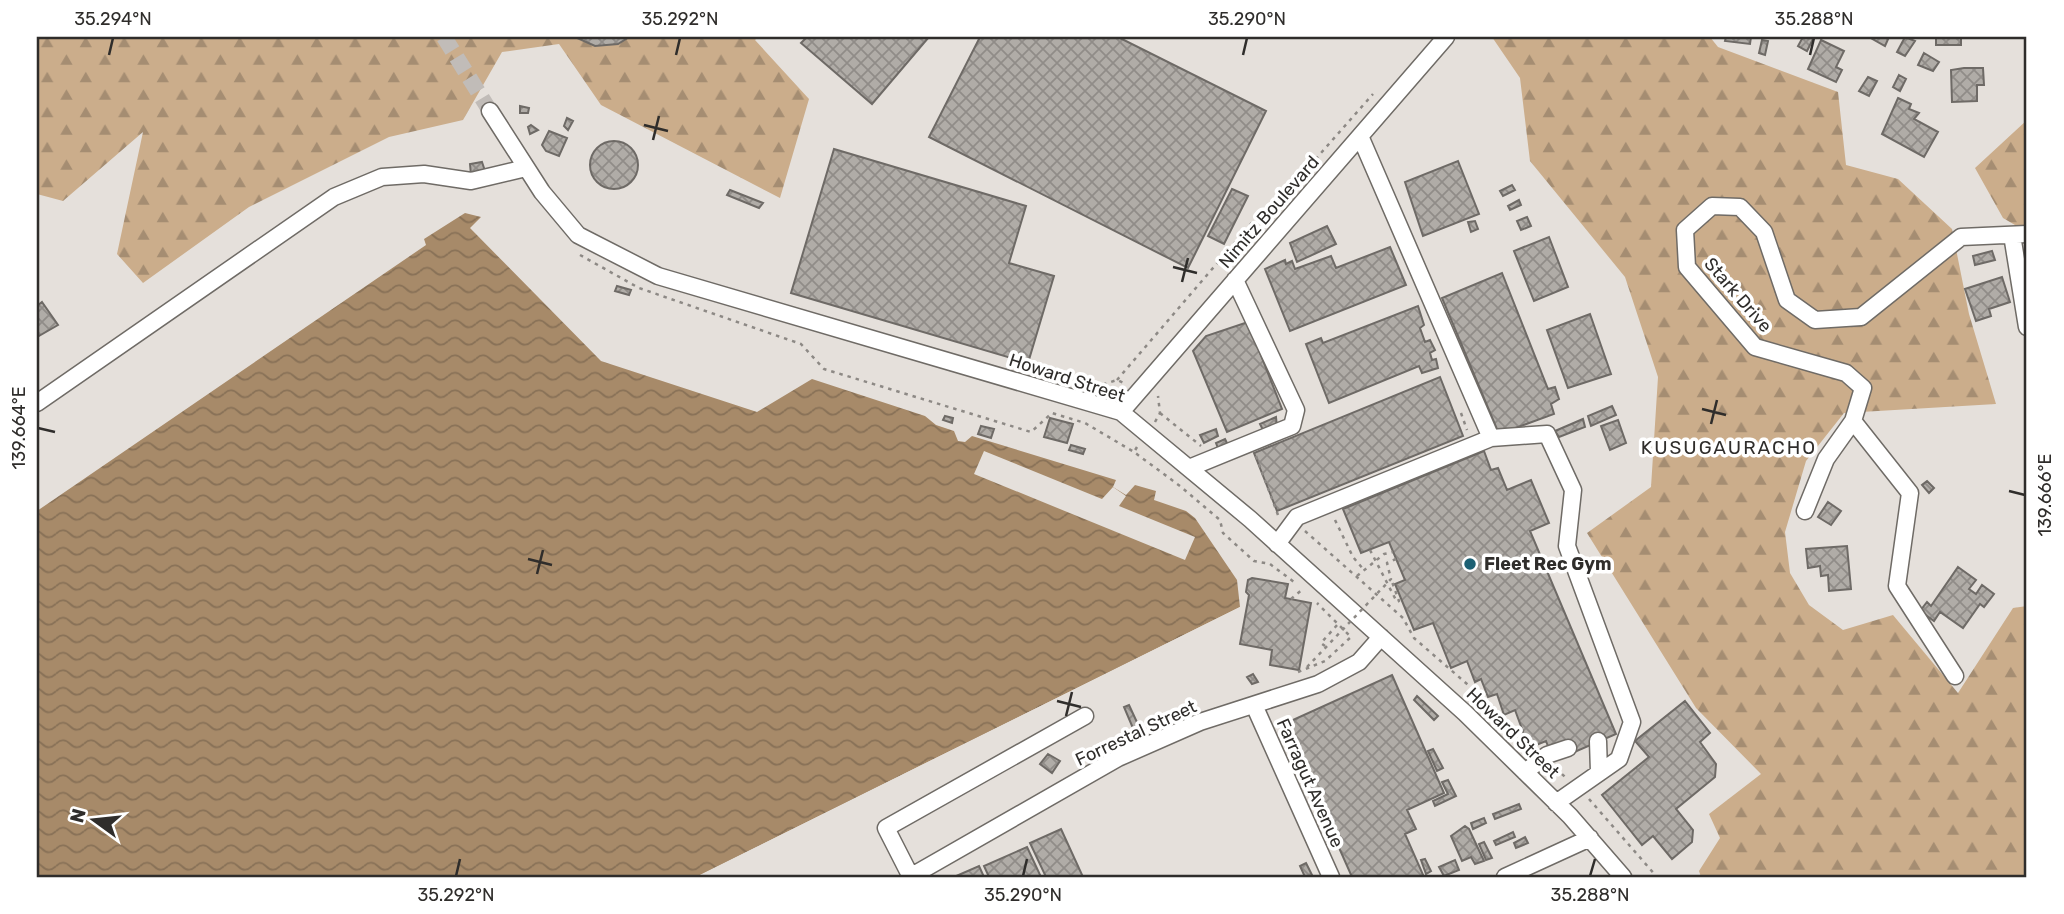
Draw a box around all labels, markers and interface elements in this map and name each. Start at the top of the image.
text: 35.294°N [74,8,152,30]
text: 35.292°N [641,8,719,30]
text: 35.290°N [1208,8,1286,30]
text: 35.288°N [1775,8,1853,30]
street label: Nimitz Boulevard [1214,151,1324,273]
street label: Stark Drive [1700,253,1776,337]
street label: Howard Street [1006,349,1128,407]
text: 139.664°E [8,386,30,470]
district label: KUSUGAURACHO [1641,436,1817,459]
text: 139.666°E [2034,454,2056,536]
place label: Fleet Rec Gym [1484,553,1612,575]
marker: Fleet Rec Gym [1462,556,1478,572]
street label: Howard Street [1462,683,1564,783]
street label: Forrestal Street [1072,695,1200,771]
street label: Farragut Avenue [1272,715,1348,851]
north arrow [60,785,130,855]
text: N [65,806,91,825]
text: 35.292°N [417,884,495,906]
text: 35.290°N [984,884,1062,906]
text: 35.288°N [1551,884,1629,906]

